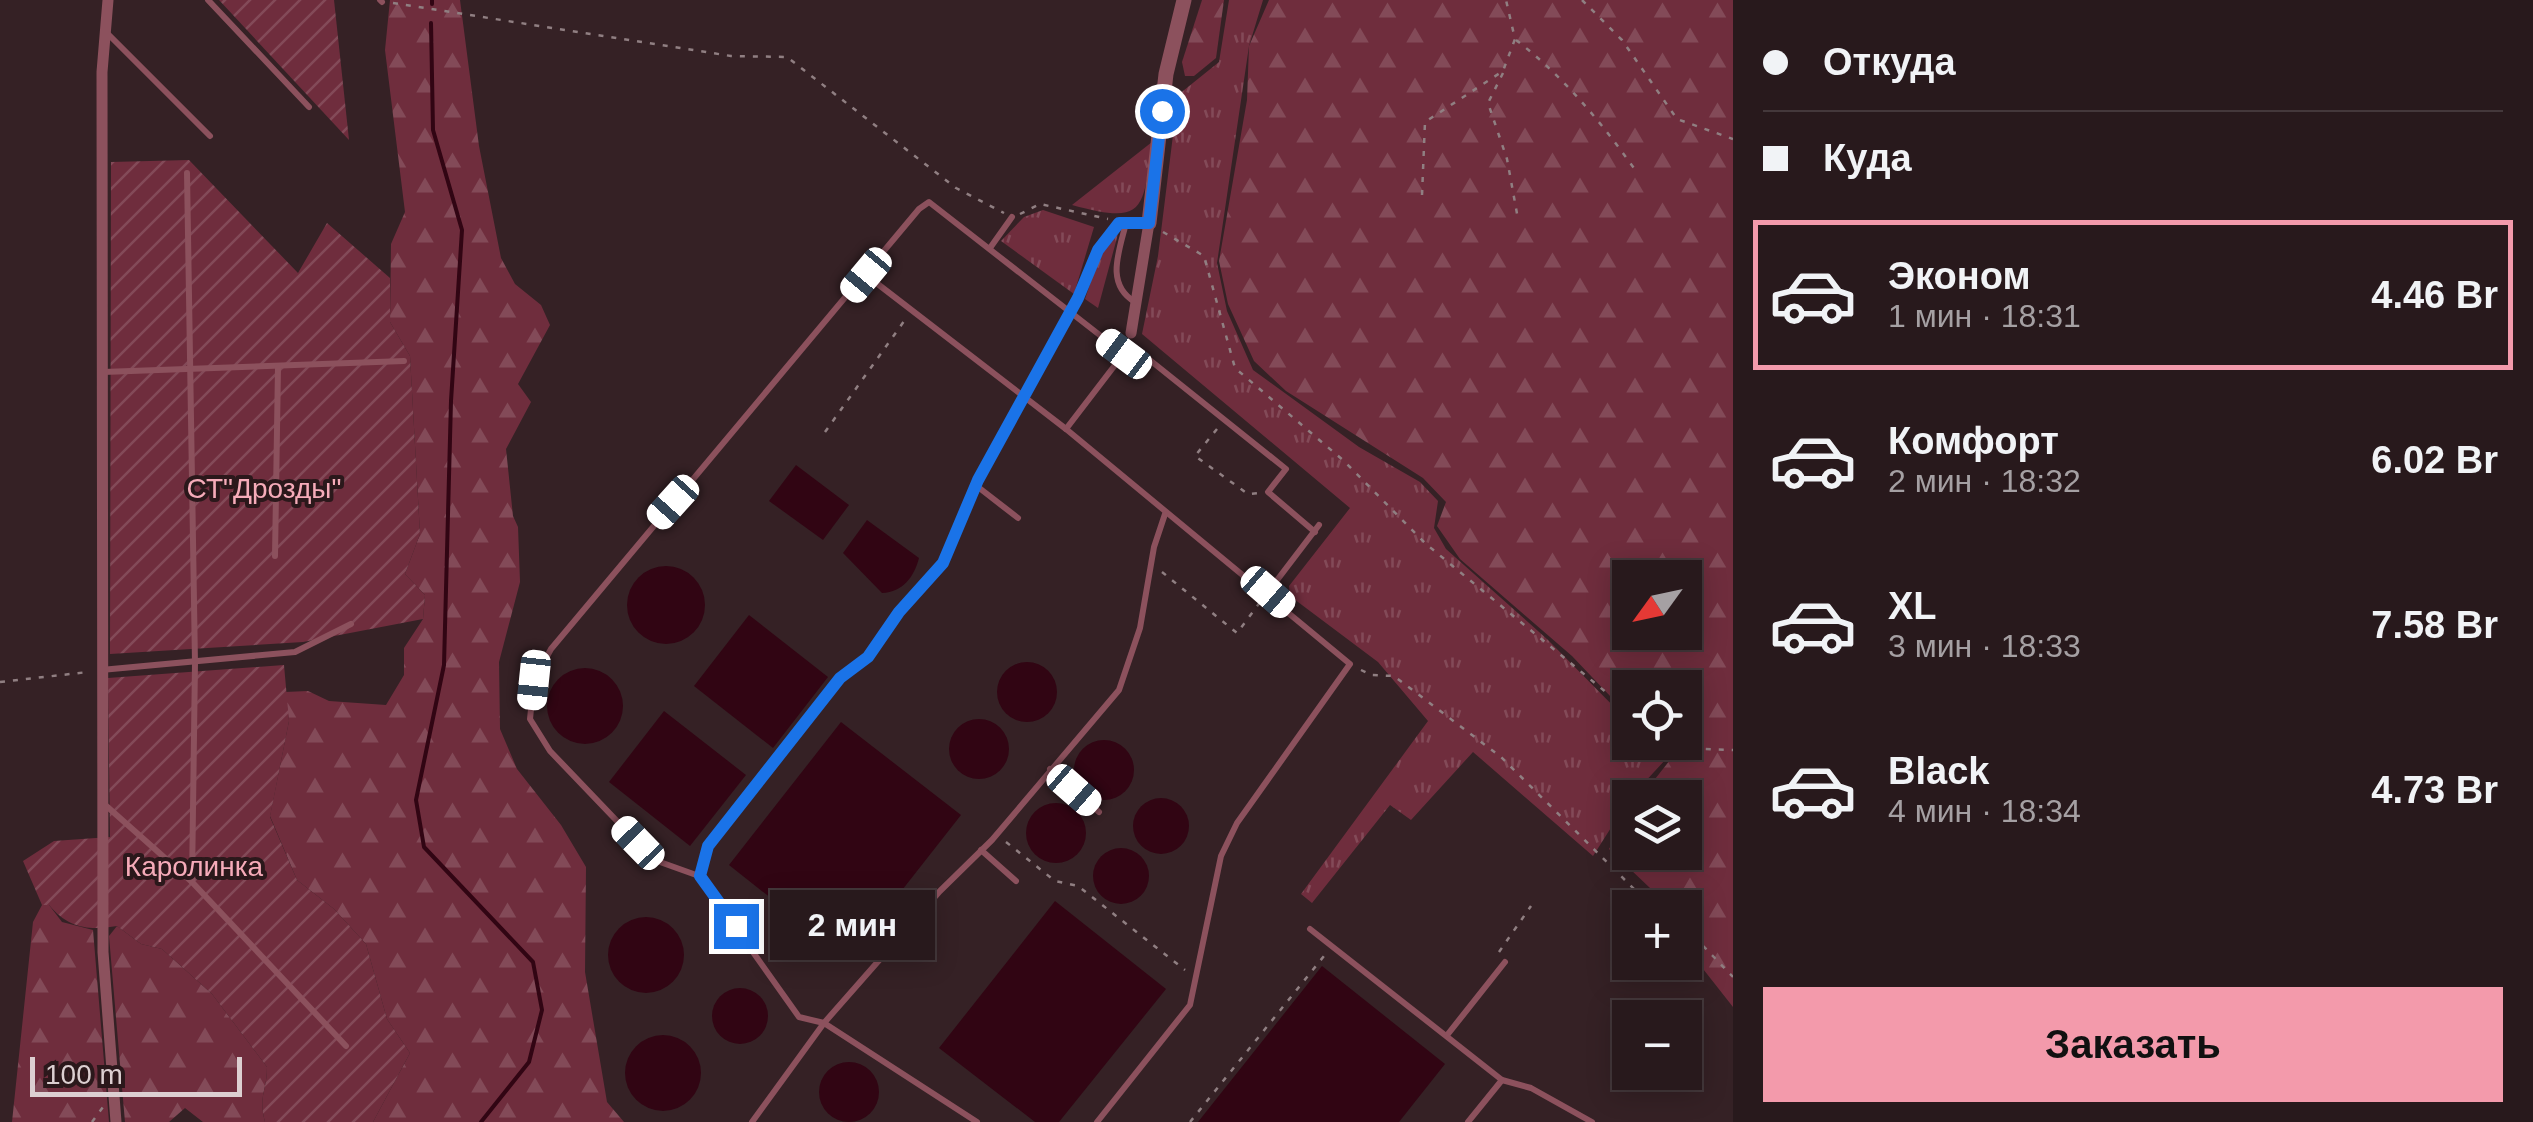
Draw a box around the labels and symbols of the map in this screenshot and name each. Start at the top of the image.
route start [1140,89,1185,134]
car [835,242,897,308]
car [1091,324,1157,384]
car [642,470,704,534]
park label: СТ"Дрозды" [187,473,341,504]
north arrow [1612,560,1702,650]
car [1236,561,1300,623]
car [516,649,552,711]
car [1042,759,1106,821]
car [606,811,670,875]
park label: Каролинка [125,851,264,882]
callout: 2 мин [771,891,936,961]
route end [714,904,759,949]
scale bar [30,1052,242,1096]

